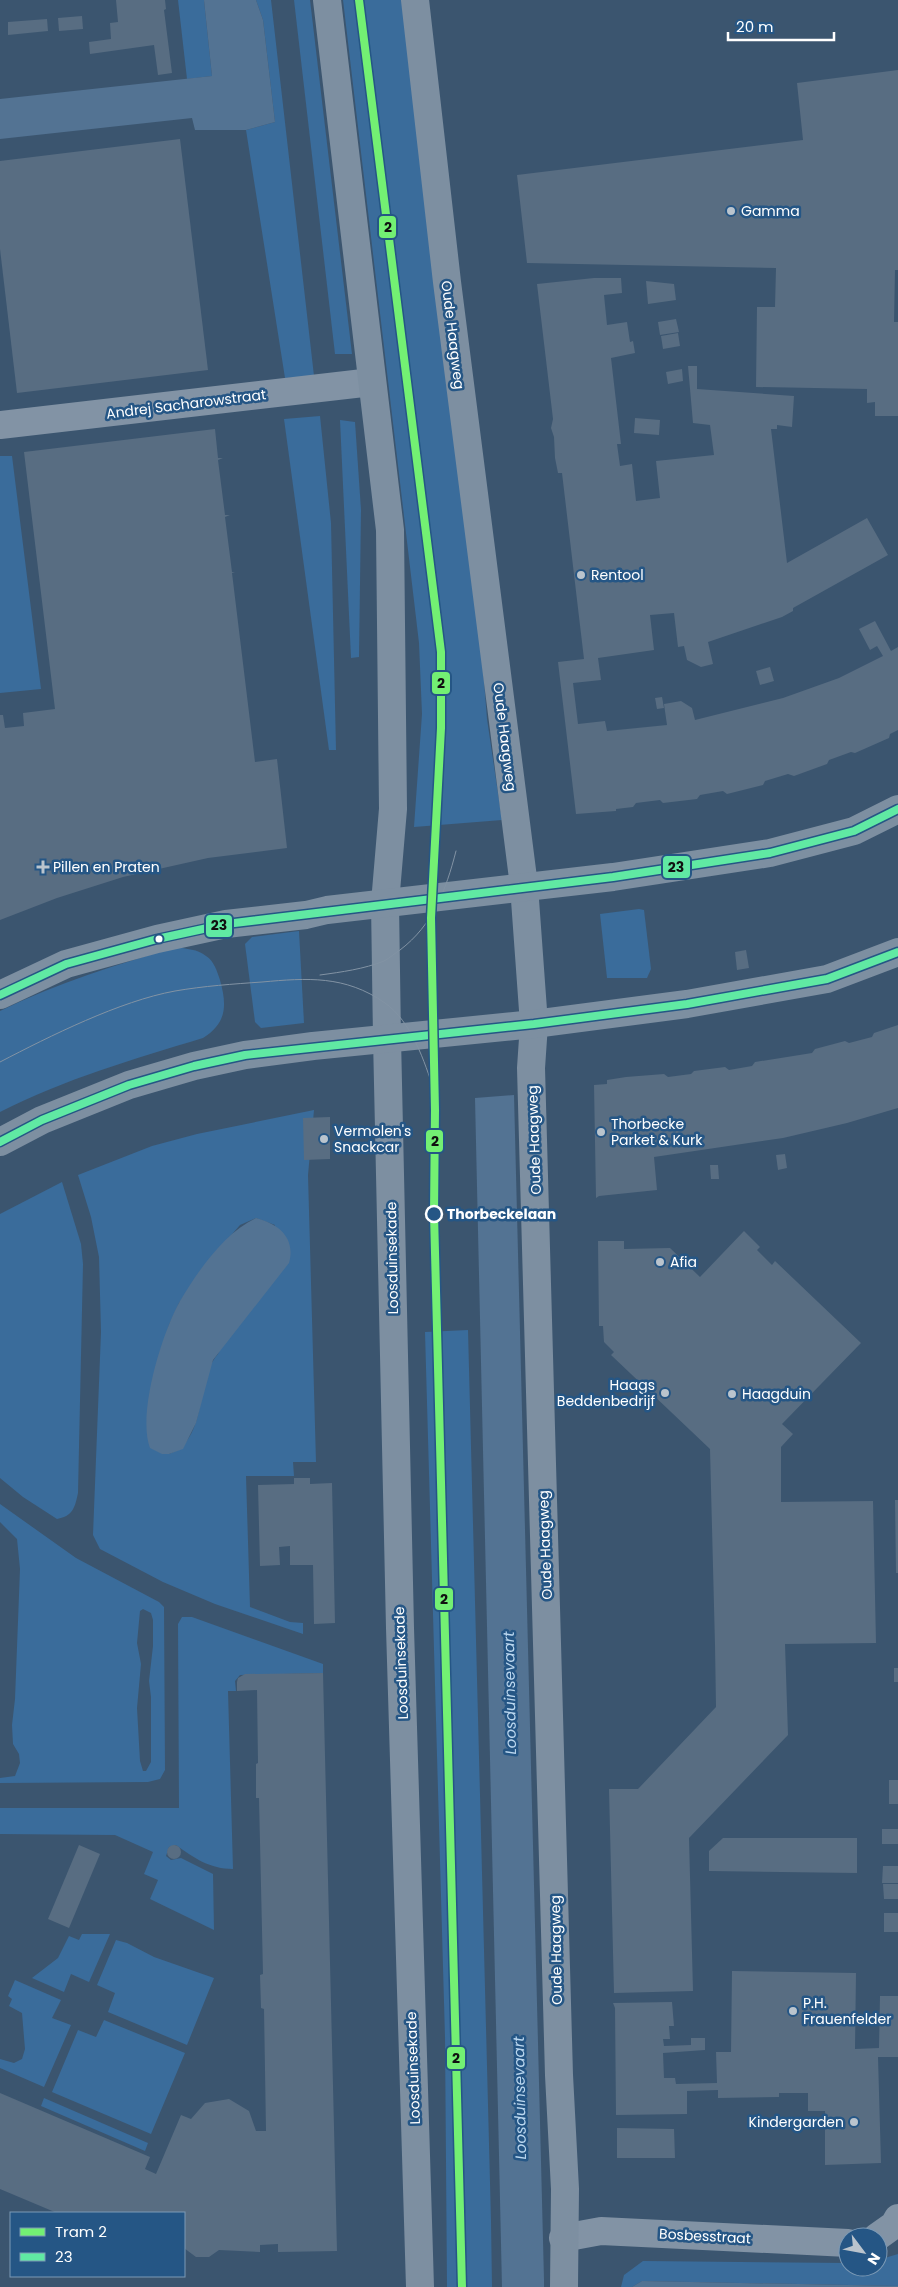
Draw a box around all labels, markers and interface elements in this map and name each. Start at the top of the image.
scale bar [728,10,834,42]
text: 20 m [736,16,774,37]
place label: Gamma [741,201,800,221]
marker: Gamma [725,205,737,217]
line badge: 2 [378,215,397,239]
text: 2 [384,217,392,237]
street label: Oude Haagweg [436,279,470,391]
street label: Andrej Sacharowstraat [105,384,267,424]
place label: Rentool [591,565,644,585]
marker: Rentool [575,569,587,581]
line badge: 2 [431,671,451,695]
text: 2 [437,673,445,693]
street label: Oude Haagweg [488,681,522,793]
line badge: 23 [662,855,691,879]
place label: Pillen en Praten [53,857,160,877]
text: 23 [668,857,684,877]
marker: Pillen en Praten [37,861,49,873]
line badge: 23 [205,914,233,938]
text: 23 [211,915,227,935]
unlabelled marker [154,934,164,944]
street label: Oude Haagweg [522,1085,546,1195]
place label: Thorbecke Parket & Kurk [611,1114,703,1150]
place label: Vermolen's Snackcar [334,1121,411,1157]
marker: Thorbecke Parket & Kurk [595,1126,607,1138]
line badge: 2 [425,1129,444,1153]
text: 2 [431,1131,439,1151]
marker: Vermolen's Snackcar [318,1133,330,1145]
street label: Loosduinsekade [381,1201,403,1315]
place label: Thorbeckelaan [447,1204,556,1224]
marker: Thorbeckelaan [425,1205,443,1223]
place label: Afia [670,1252,697,1272]
marker: Afia [654,1256,666,1268]
place label: Haags Beddenbedrijf [557,1375,655,1411]
place label: Haagduin [742,1384,811,1404]
marker: Haags Beddenbedrijf [659,1387,671,1399]
marker: Haagduin [726,1388,738,1400]
street label: Oude Haagweg [533,1490,557,1600]
line badge: 2 [434,1587,454,1611]
text: 2 [440,1589,448,1609]
street label: Loosduinsekade [389,1606,413,1720]
water label: Loosduinsevaart [498,1631,521,1755]
street label: Oude Haagweg [545,1895,567,2005]
place label: P.H. Frauenfelder [803,1993,891,2029]
marker: P.H. Frauenfelder [787,2005,799,2017]
street label: Loosduinsekade [401,2011,425,2125]
water label: Loosduinsevaart [508,2036,531,2160]
line badge: 2 [446,2046,466,2070]
text: 2 [452,2048,460,2068]
place label: Kindergarden [749,2112,844,2132]
marker: Kindergarden [848,2116,860,2128]
legend [10,2212,185,2277]
text: Tram 2 [55,2221,107,2242]
street label: Bosbesstraat [659,2224,751,2248]
north arrow [838,2227,888,2277]
text: 23 [55,2246,72,2267]
text: N [863,2249,885,2269]

